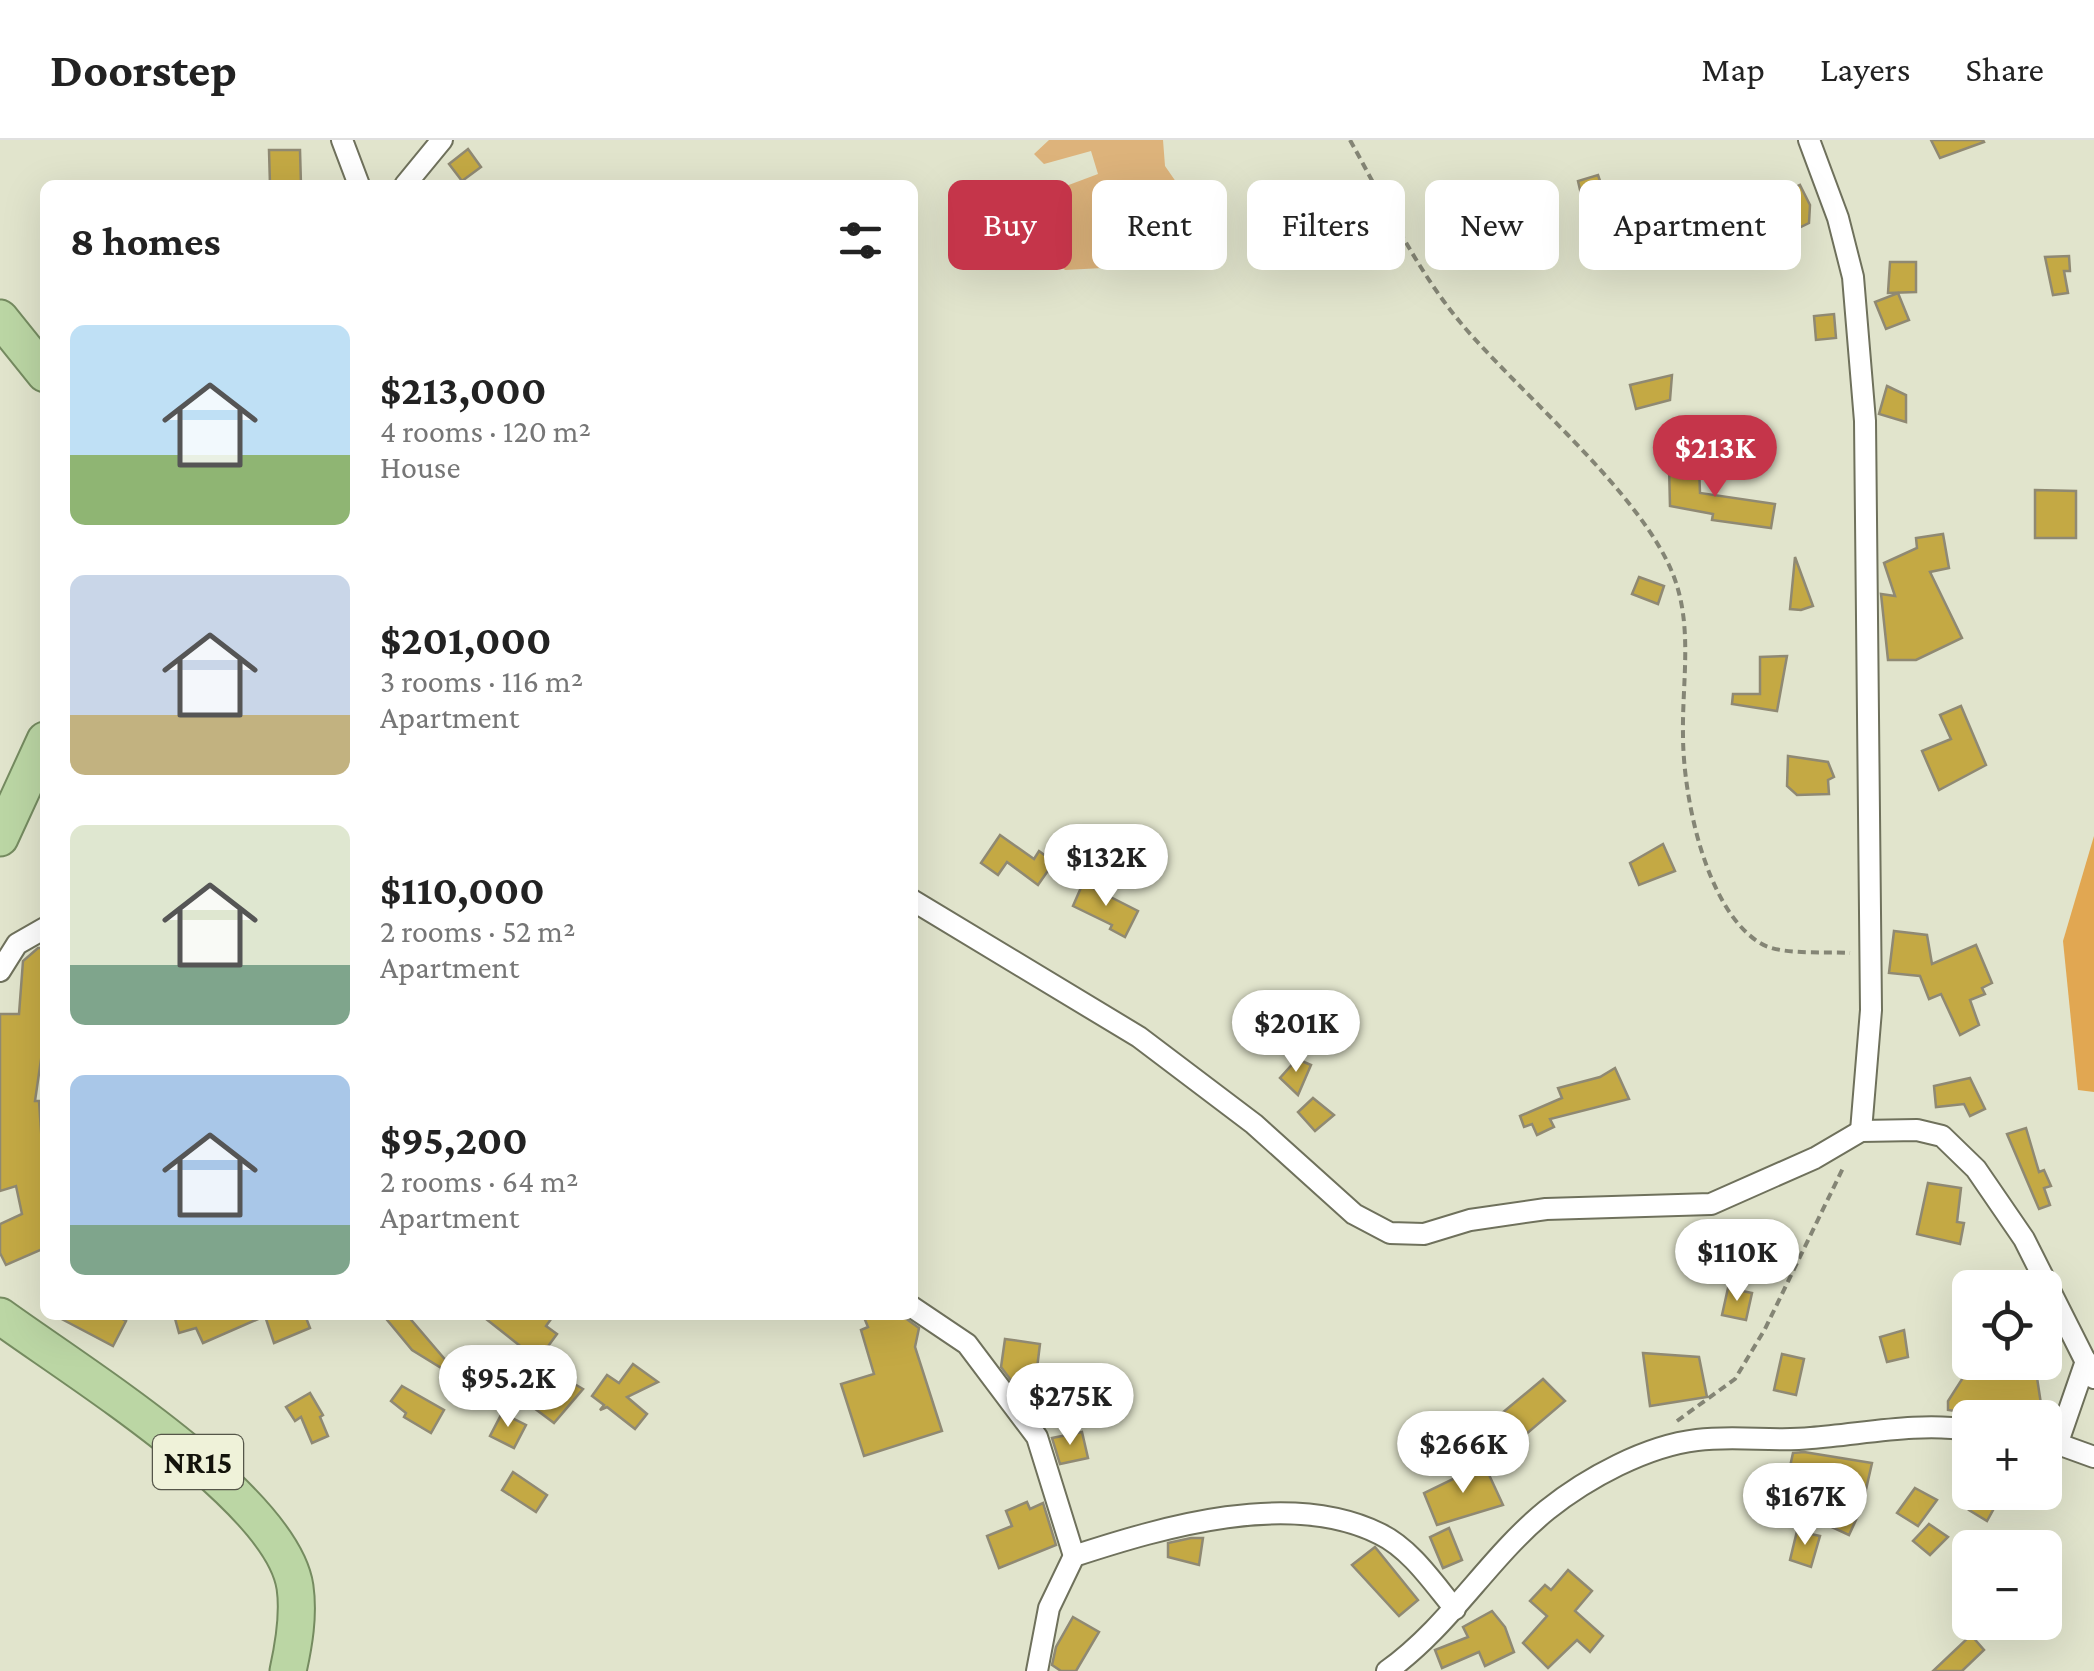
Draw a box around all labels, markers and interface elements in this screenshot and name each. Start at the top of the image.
text: Doorstep [50,43,237,96]
text: Map [1701,50,1765,89]
text: Layers [1820,50,1911,89]
text: Share [1966,50,2044,89]
chip: Buy [948,180,1072,270]
chip: Rent [1092,180,1227,270]
chip: Filters [1247,180,1405,270]
chip: New [1425,180,1559,270]
chip: Apartment [1579,180,1801,270]
icon: filters [833,213,888,268]
text: 8 homes [70,217,221,264]
icon: home [150,365,270,485]
text: $213,000 [380,366,546,413]
text: 4 rooms · 120 m² [380,413,591,449]
pin: $213K [1645,415,1785,500]
text: $213K [1675,429,1755,465]
text: House [380,449,460,485]
icon: home [150,615,270,735]
text: $201,000 [380,616,552,663]
text: 3 rooms · 116 m² [380,663,583,699]
text: Apartment [380,699,519,735]
pin: $132K [1036,824,1176,909]
text: $132K [1066,838,1146,874]
icon: home [150,865,270,985]
text: $110,000 [380,866,545,913]
text: 2 rooms · 52 m² [380,913,575,949]
text: Apartment [380,949,519,985]
pin: $201K [1226,990,1366,1075]
text: $201K [1254,1004,1338,1040]
icon: home [150,1115,270,1235]
text: $95,200 [380,1116,528,1163]
text: 2 rooms · 64 m² [380,1163,578,1199]
text: Apartment [380,1199,519,1235]
pin: $110K [1667,1219,1807,1304]
text: $110K [1697,1233,1777,1269]
map controls [1952,1270,2062,1640]
button: locate [1952,1270,2062,1380]
pin: $95.2K [427,1345,589,1430]
text: $95.2K [461,1359,555,1395]
pin: $275K [1000,1363,1140,1448]
text: $275K [1029,1377,1111,1413]
button: + [1952,1400,2062,1510]
pin: $266K [1393,1411,1533,1496]
text: $266K [1419,1425,1507,1461]
road number: NR15 [153,1435,243,1489]
pin: $167K [1735,1463,1875,1548]
text: $167K [1765,1477,1845,1513]
button: − [1952,1530,2062,1640]

